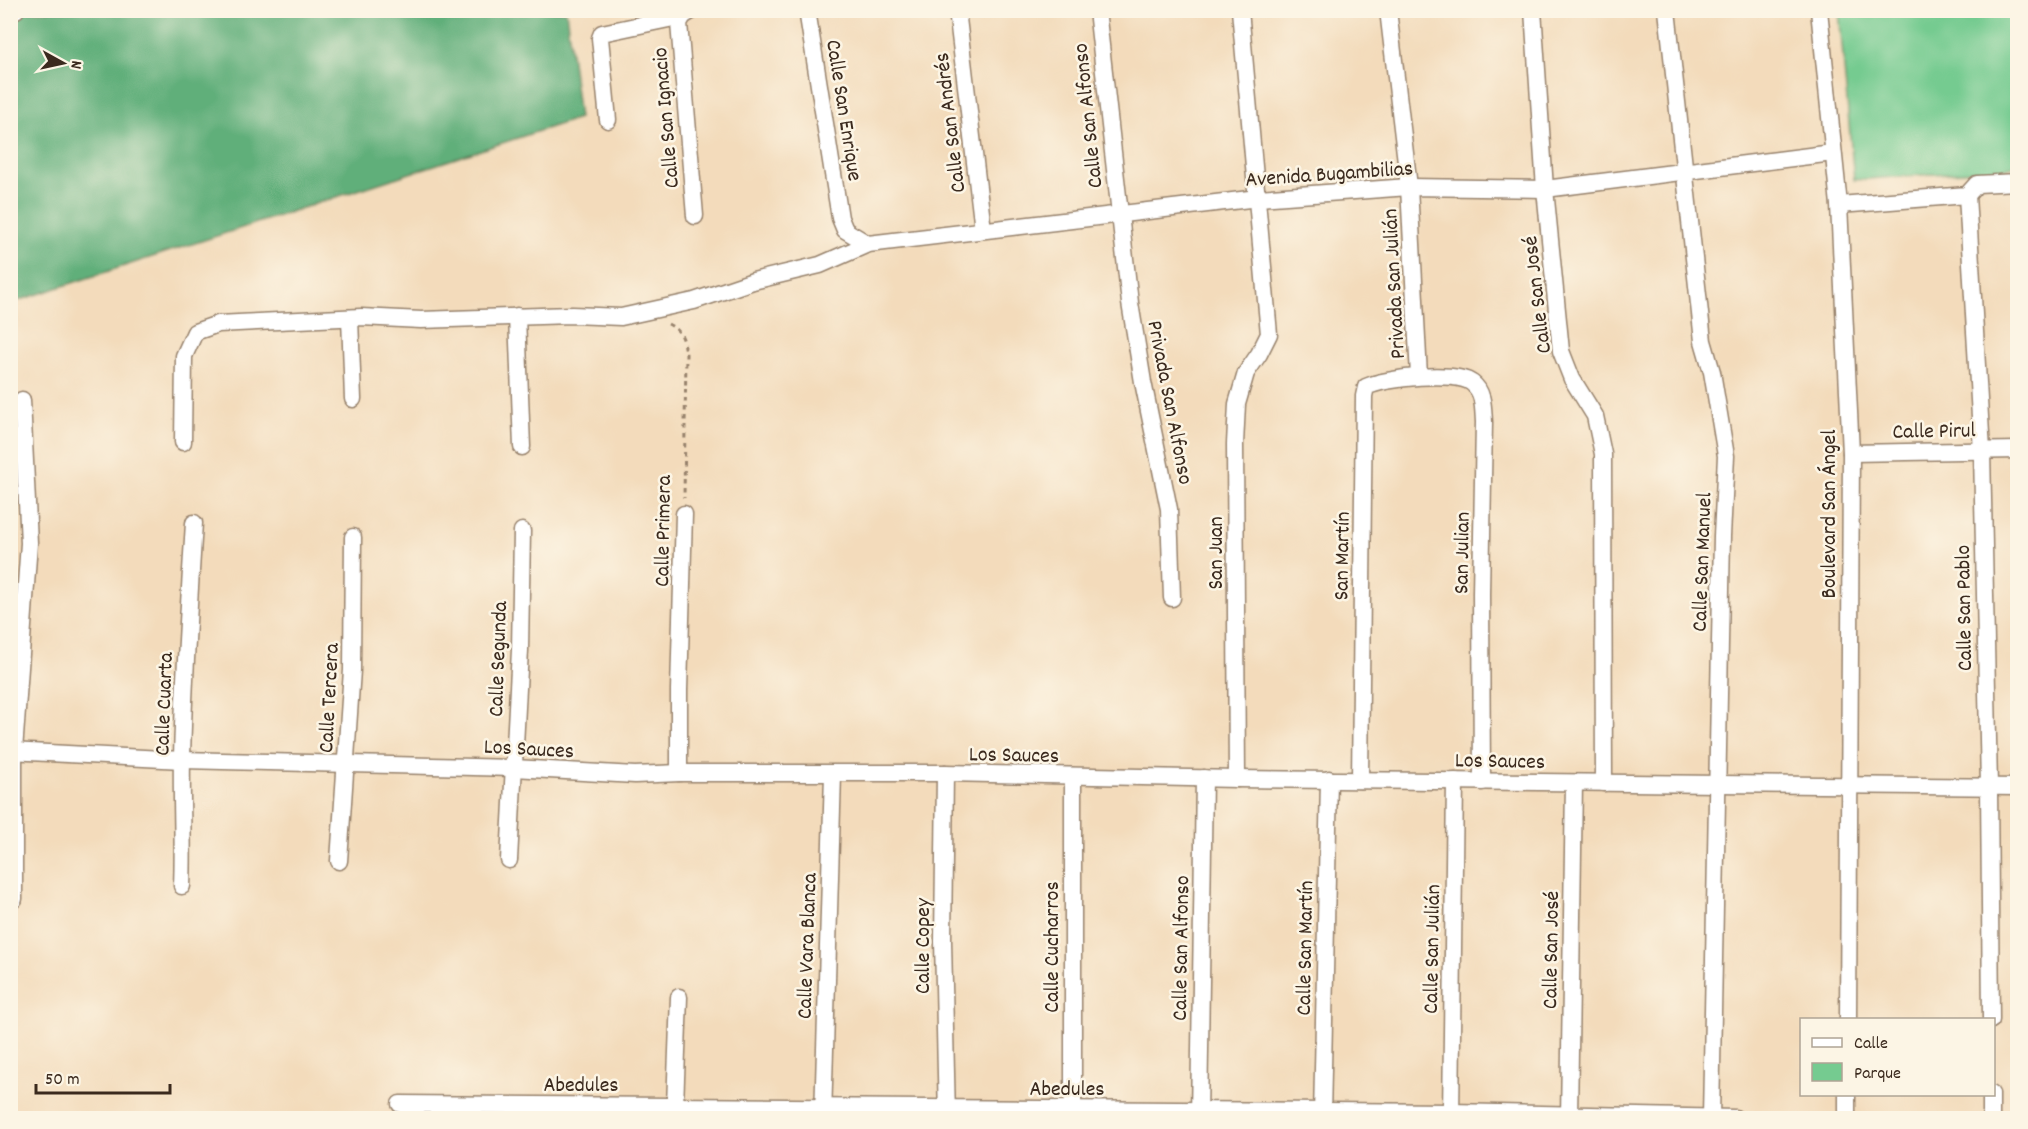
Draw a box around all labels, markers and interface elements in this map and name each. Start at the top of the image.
north arrow [33,33,93,93]
street label: Calle San Enrique [816,38,869,184]
street label: Calle San Alfonso [1066,42,1113,190]
street label: Calle San Ignacio [646,46,689,189]
street label: Calle San Andrés [927,51,975,194]
text: N [63,59,87,70]
street label: Avenida Bugambilias [1244,154,1414,197]
street label: Privada San Julián [1376,208,1415,360]
street label: Calle San José [1516,234,1561,355]
street label: Privada San Alfonso [1137,318,1200,487]
street label: Calle Pirul [1892,416,1976,449]
street label: Boulevard San Ángel [1815,430,1846,598]
street label: Calle Primera [648,474,681,587]
street label: Calle San Manuel [1686,492,1721,632]
street label: San Martín [1327,511,1360,601]
street label: San Julian [1447,512,1480,595]
street label: San Juan [1202,516,1233,590]
street label: Calle San Pablo [1949,544,1982,671]
street label: Calle Segunda [482,600,517,717]
street label: Calle Tercera [312,642,349,754]
street label: Calle Cuarta [148,651,183,756]
street label: Los Sauces [483,733,575,768]
street label: Los Sauces [968,740,1059,773]
street label: Los Sauces [1454,746,1545,779]
street label: Calle Vara Blanca [790,872,827,1020]
street label: Calle San Alfonso [1166,875,1199,1021]
street label: Calle San Martín [1290,880,1323,1016]
street label: Calle Cucharros [1038,881,1069,1013]
street label: Calle San Julián [1417,884,1450,1014]
street label: Calle San José [1536,891,1569,1009]
street label: Calle Copey [909,897,940,994]
legend [1800,1018,1995,1096]
text: Calle [1854,1032,1888,1057]
scale bar [36,1057,170,1095]
text: Parque [1854,1062,1901,1087]
text: 50 m [45,1068,80,1093]
street label: Abedules [543,1071,619,1102]
street label: Abedules [1029,1075,1105,1106]

